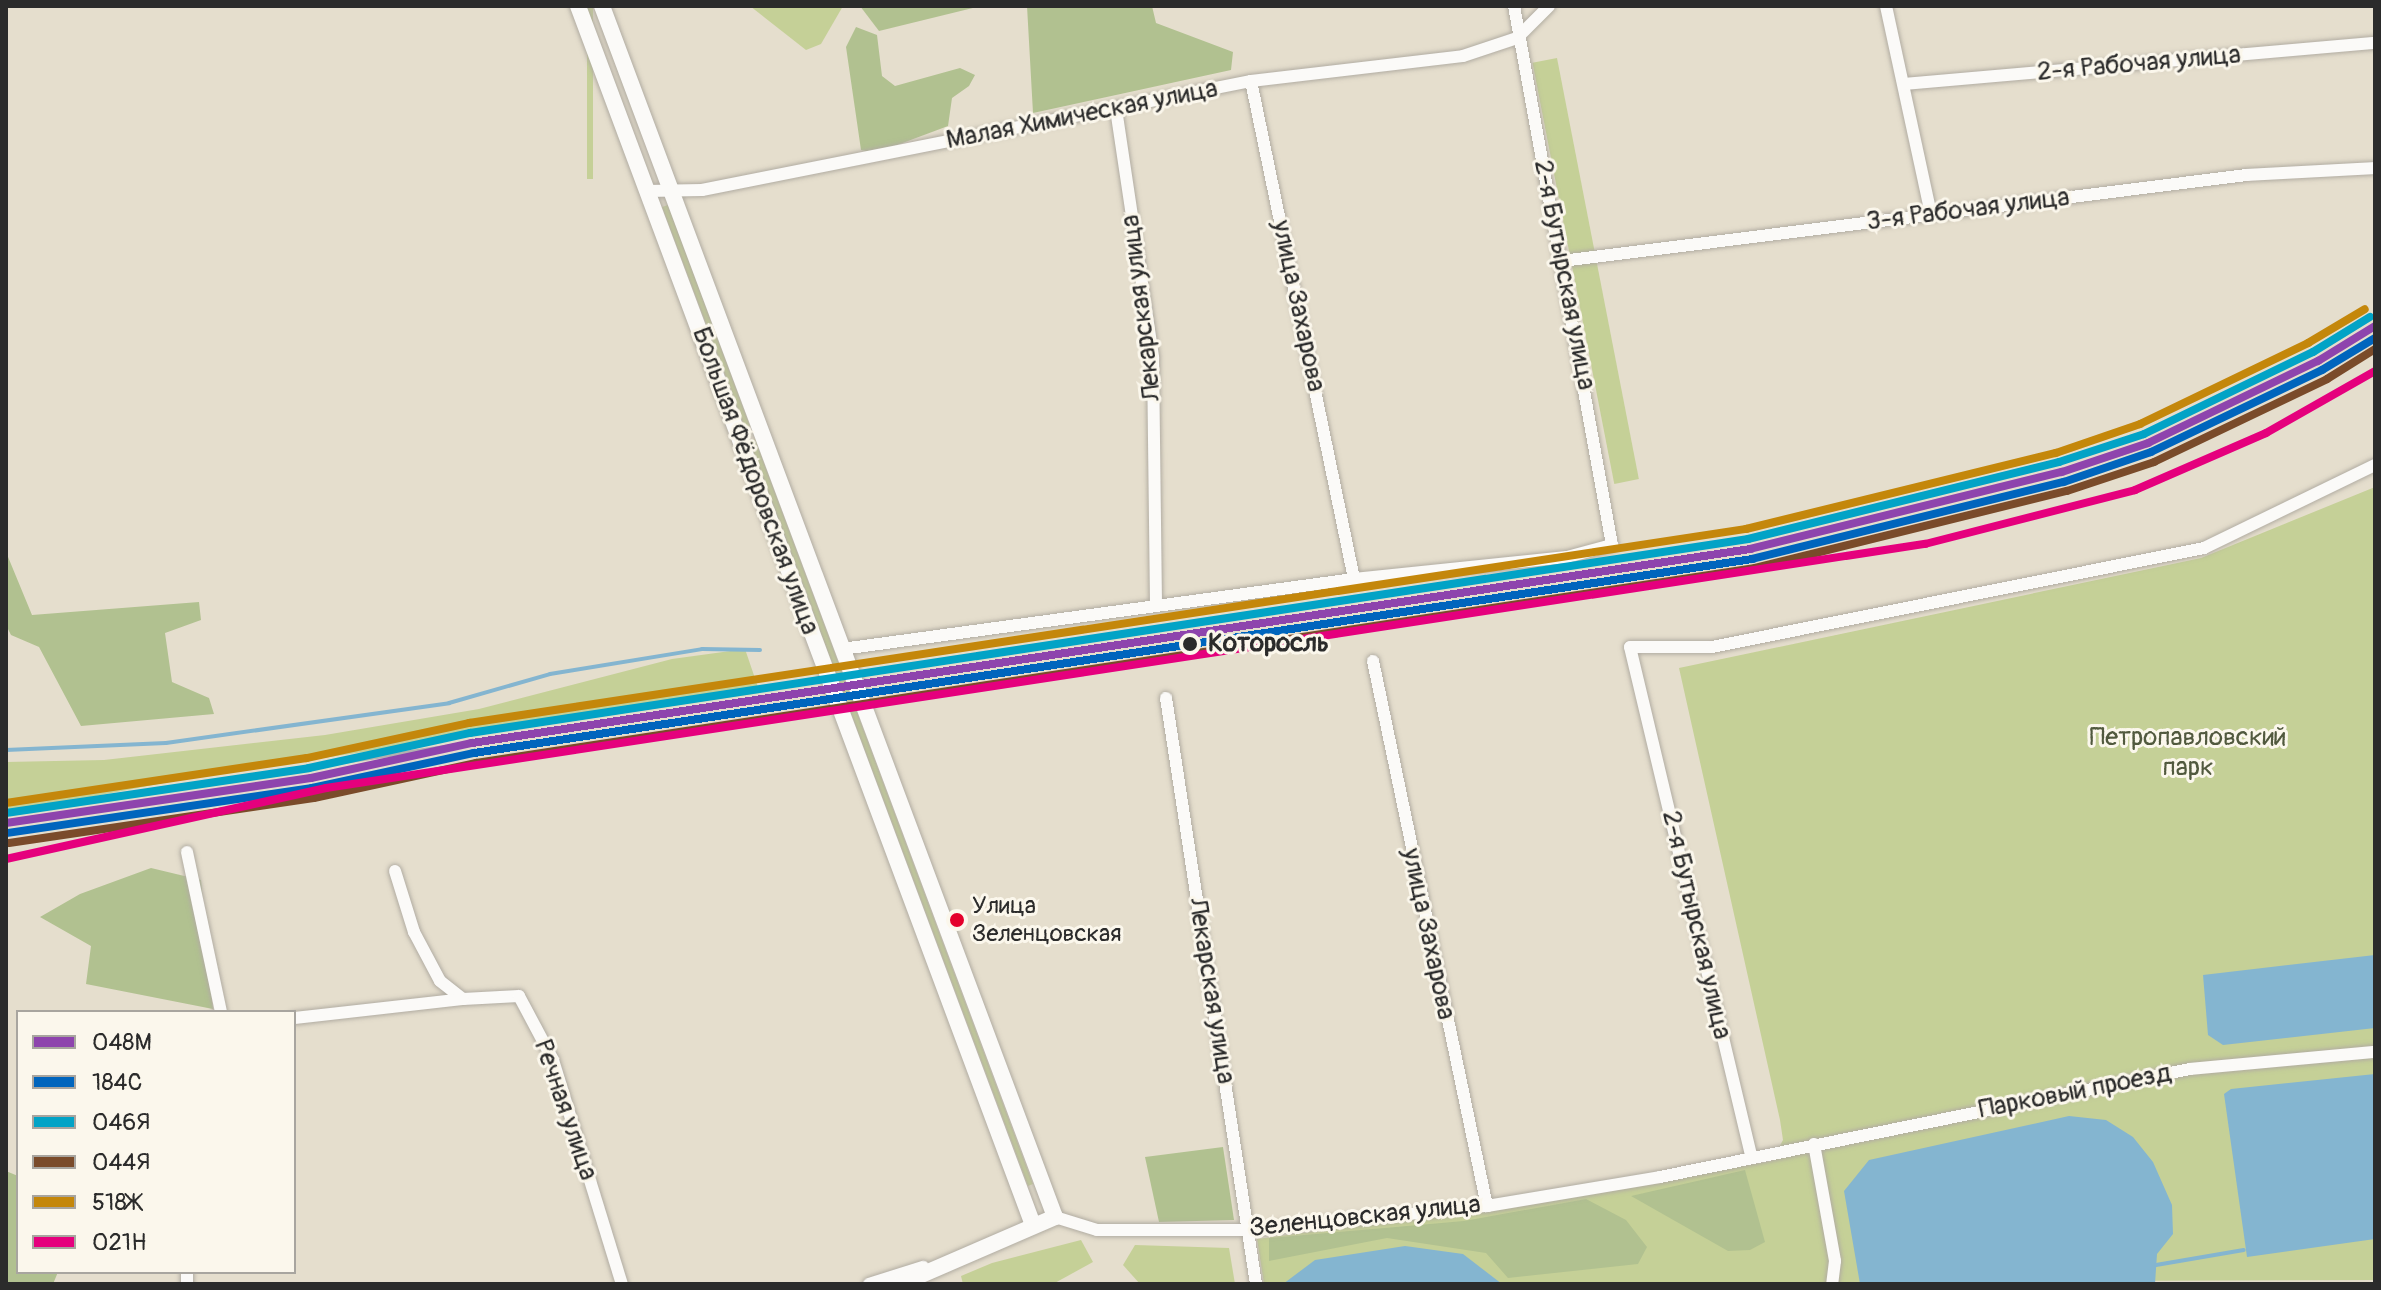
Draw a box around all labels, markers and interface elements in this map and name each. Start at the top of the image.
street label: 2-я Рабочая улица [2036,40,2242,88]
street label: Малая Химическая улица [944,73,1220,157]
street label: 2-я Бутырская улица [1526,157,1602,393]
street label: 3-я Рабочая улица [1865,182,2071,238]
street label: Лекарская улица [1115,213,1169,403]
street label: улица Захарова [1265,218,1331,394]
street label: Большая Фёдоровская улица [685,323,825,639]
place label: Которосль [1208,628,1329,660]
marker: Которосль [1179,633,1201,655]
park label: Петропавловский парк [2090,722,2286,784]
street label: 2-я Бутырская улица [1655,808,1737,1042]
street label: улица Захарова [1395,846,1461,1022]
place label: Улица Зеленцовская [972,892,1121,948]
street label: Лекарская улица [1181,896,1241,1086]
marker: Улица Зеленцовская [949,912,965,928]
legend [16,1010,296,1274]
text: 048М [92,1028,152,1057]
street label: Речная улица [526,1036,604,1184]
street label: Парковый проезд [1976,1058,2174,1126]
text: 184С [92,1068,142,1097]
text: 046Я [92,1108,150,1137]
text: 044Я [92,1148,150,1177]
text: 518Ж [92,1188,141,1217]
street label: Зеленцовская улица [1248,1189,1482,1245]
text: 021Н [92,1228,146,1257]

